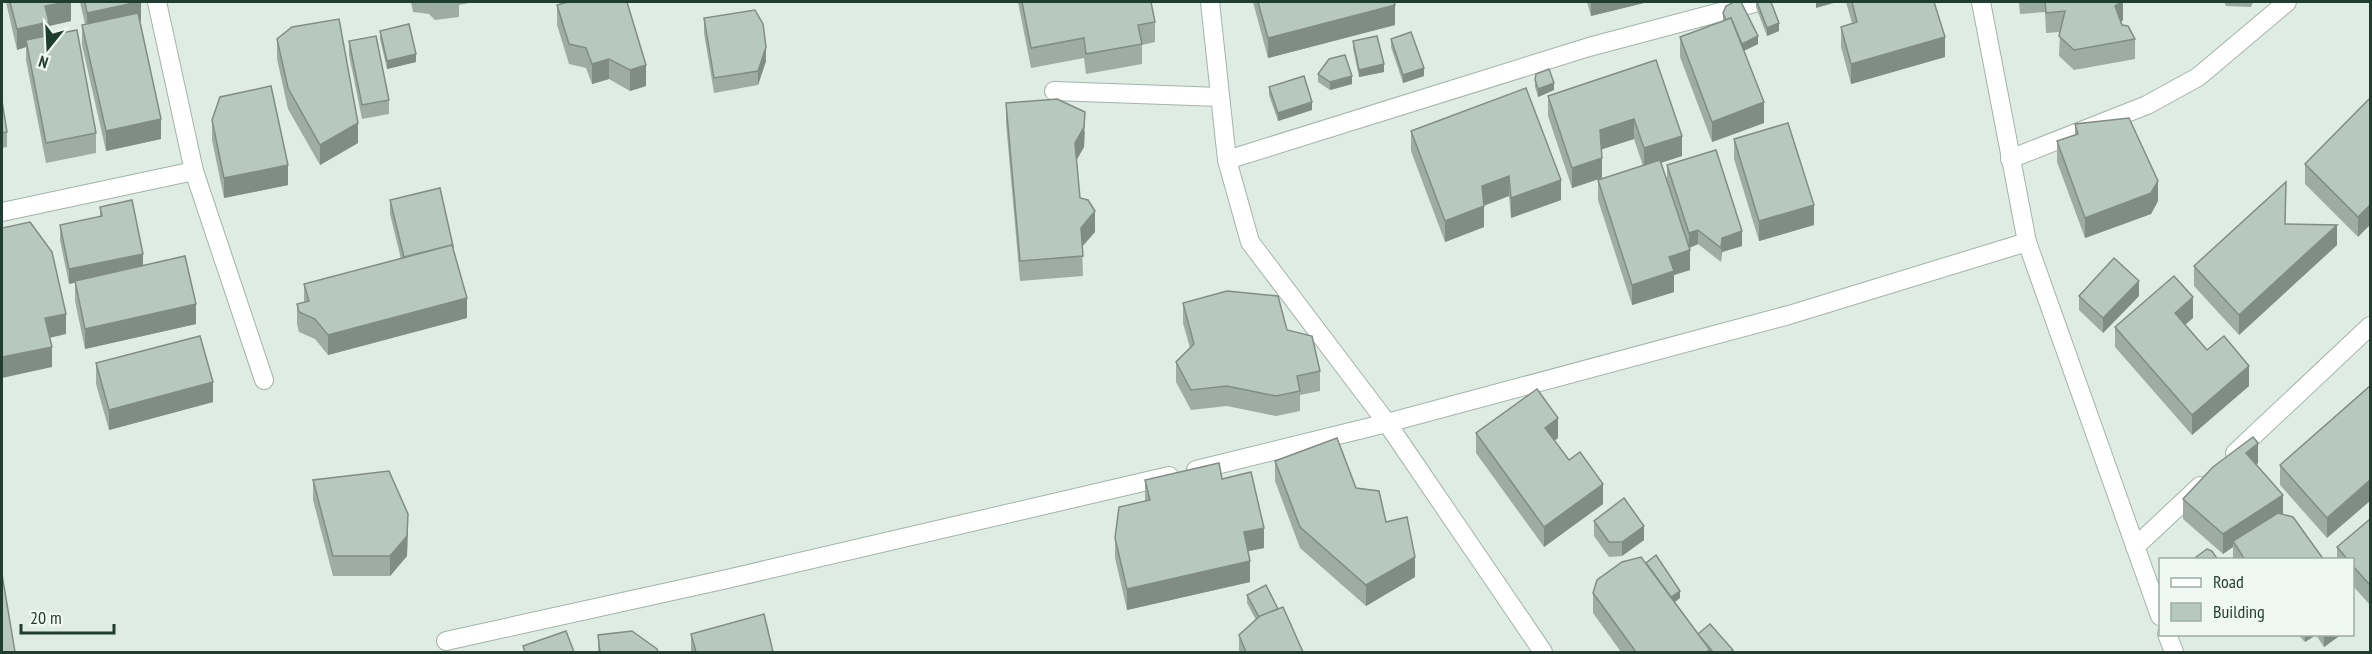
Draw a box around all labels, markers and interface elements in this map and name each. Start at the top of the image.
north arrow [18,18,78,78]
text: N [36,51,51,73]
legend [2159,558,2354,636]
text: Road [2213,570,2244,593]
scale bar [21,597,114,635]
text: Building [2213,600,2265,623]
text: 20 m [30,606,62,629]

